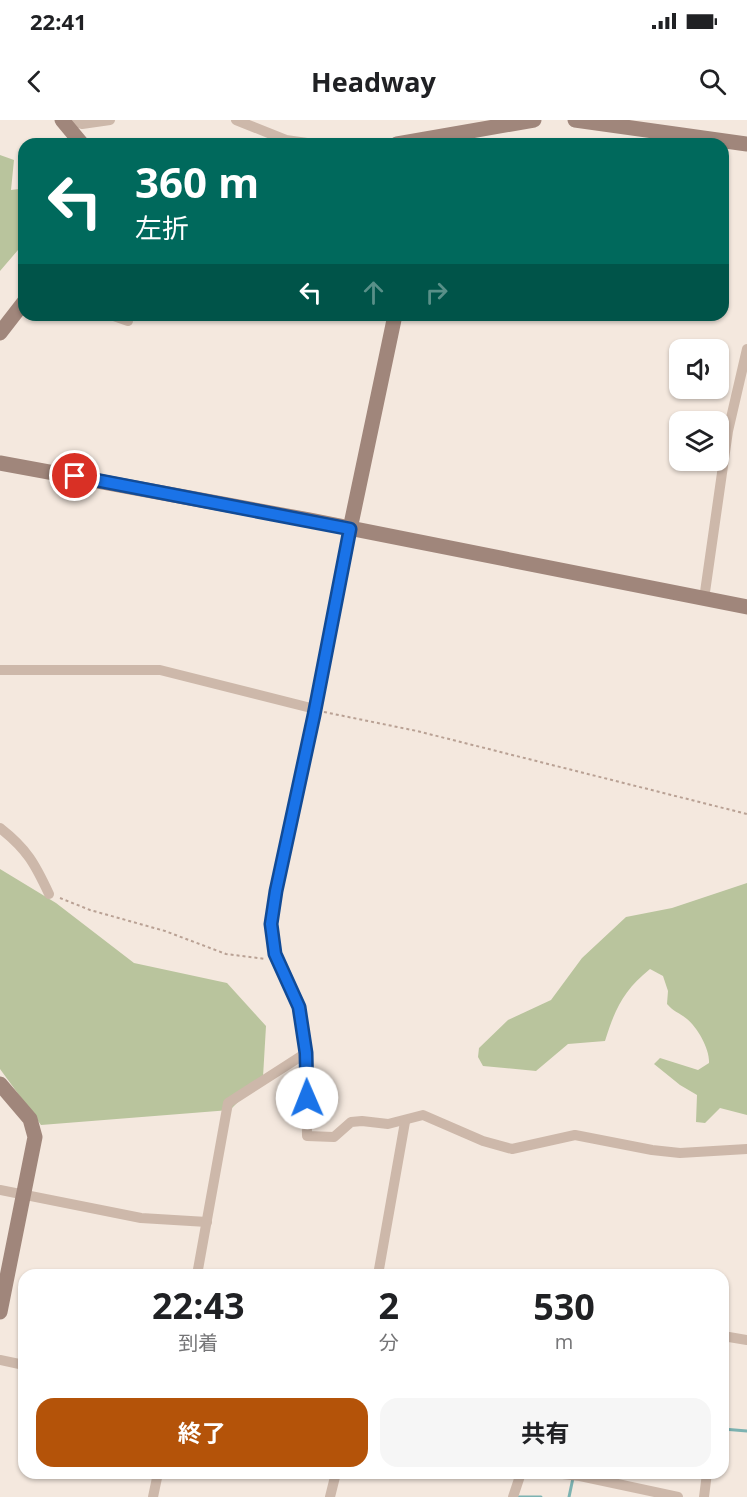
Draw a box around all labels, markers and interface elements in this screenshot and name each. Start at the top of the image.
text: 22:41 [30,6,87,36]
text: Headway [311,63,436,100]
icon: back [18,65,51,98]
icon: search [696,65,729,98]
text: 360 m [135,153,259,210]
icon: left [36,162,114,240]
text: 左折 [135,209,189,246]
icon: left [294,276,327,309]
icon: ahead [357,276,390,309]
icon: right [420,276,453,309]
map controls [669,339,729,471]
button: sound [669,339,729,399]
button: layers [669,411,729,471]
pin [49,450,100,501]
icon: arrive [58,459,91,492]
position arrow [275,1066,339,1130]
text: 22:43 [152,1281,245,1330]
text: 2 [379,1281,399,1330]
text: 530 [533,1282,595,1331]
text: m [555,1328,573,1355]
text: 到着 [178,1329,218,1356]
text: 分 [379,1329,399,1356]
button: 終了 [36,1398,368,1467]
button: 共有 [380,1398,711,1467]

